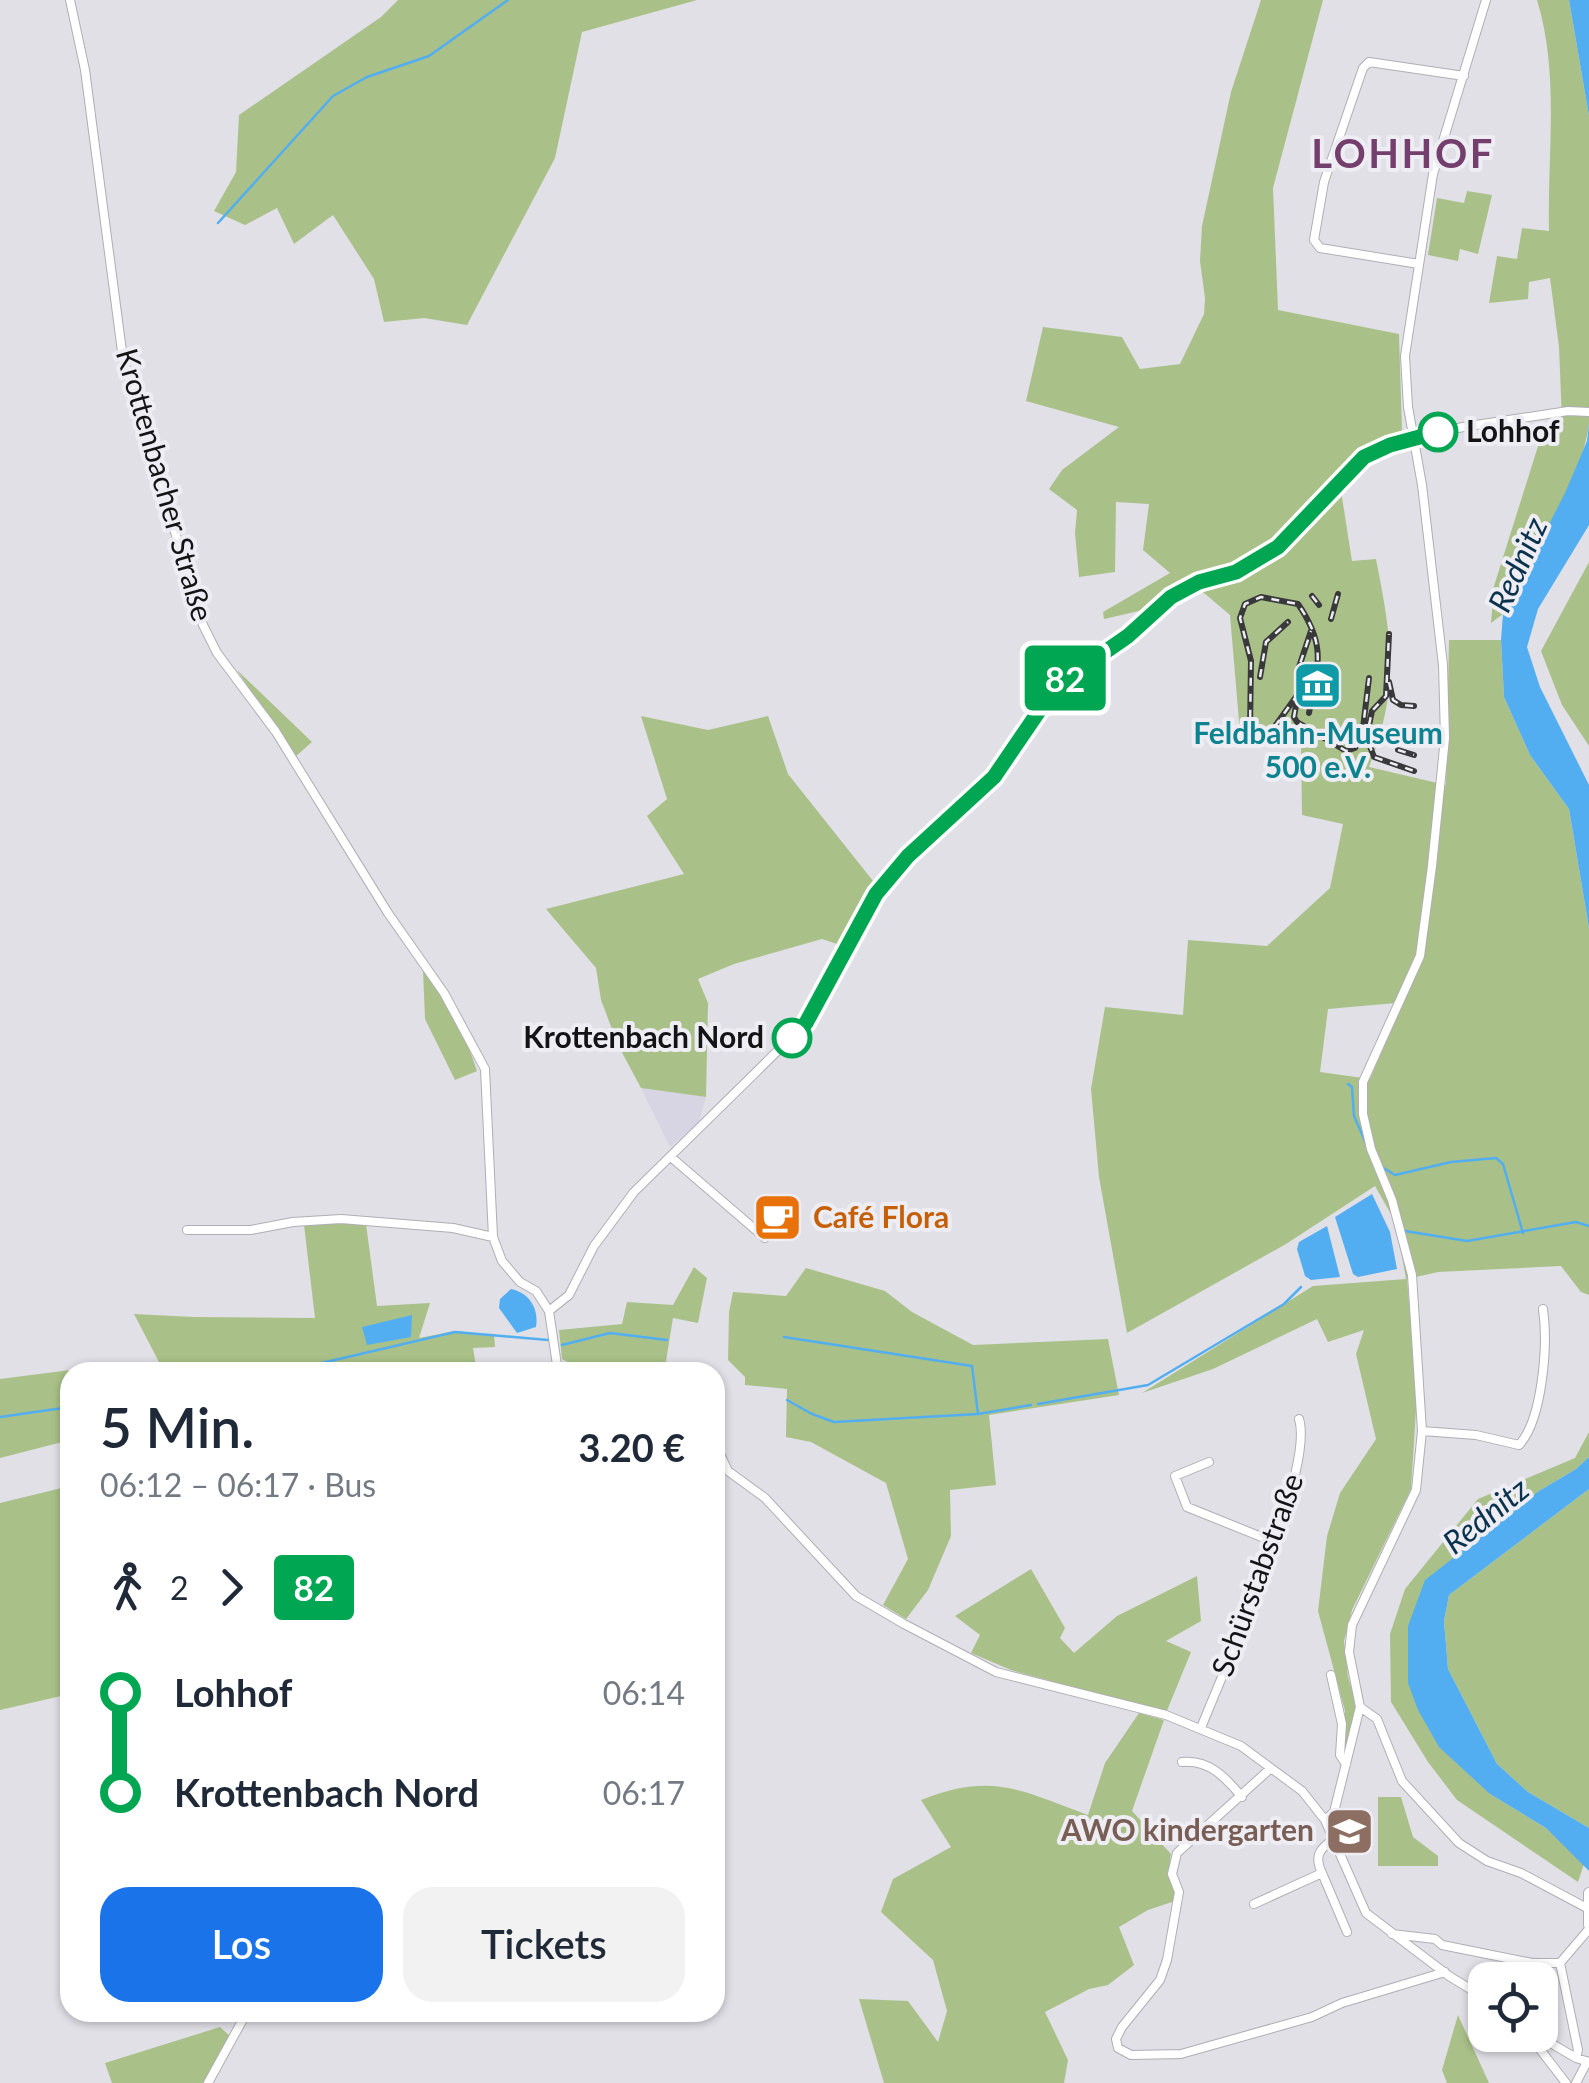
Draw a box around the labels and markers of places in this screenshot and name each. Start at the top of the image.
place label: Lohhof [1466,412,1560,448]
marker: Lohhof [1419,413,1457,451]
museum icon: Feldbahn-Museum 500 e.V. [1292,659,1344,711]
place label: Feldbahn-Museum 500 e.V. [1193,714,1443,784]
place label: Krottenbach Nord [523,1018,764,1054]
marker: Krottenbach Nord [773,1019,811,1057]
cafe icon: Café Flora [752,1192,804,1244]
place label: Café Flora [813,1198,949,1234]
school or university icon: AWO kindergarten [1323,1805,1375,1857]
place label: AWO kindergarten [1060,1811,1314,1847]

